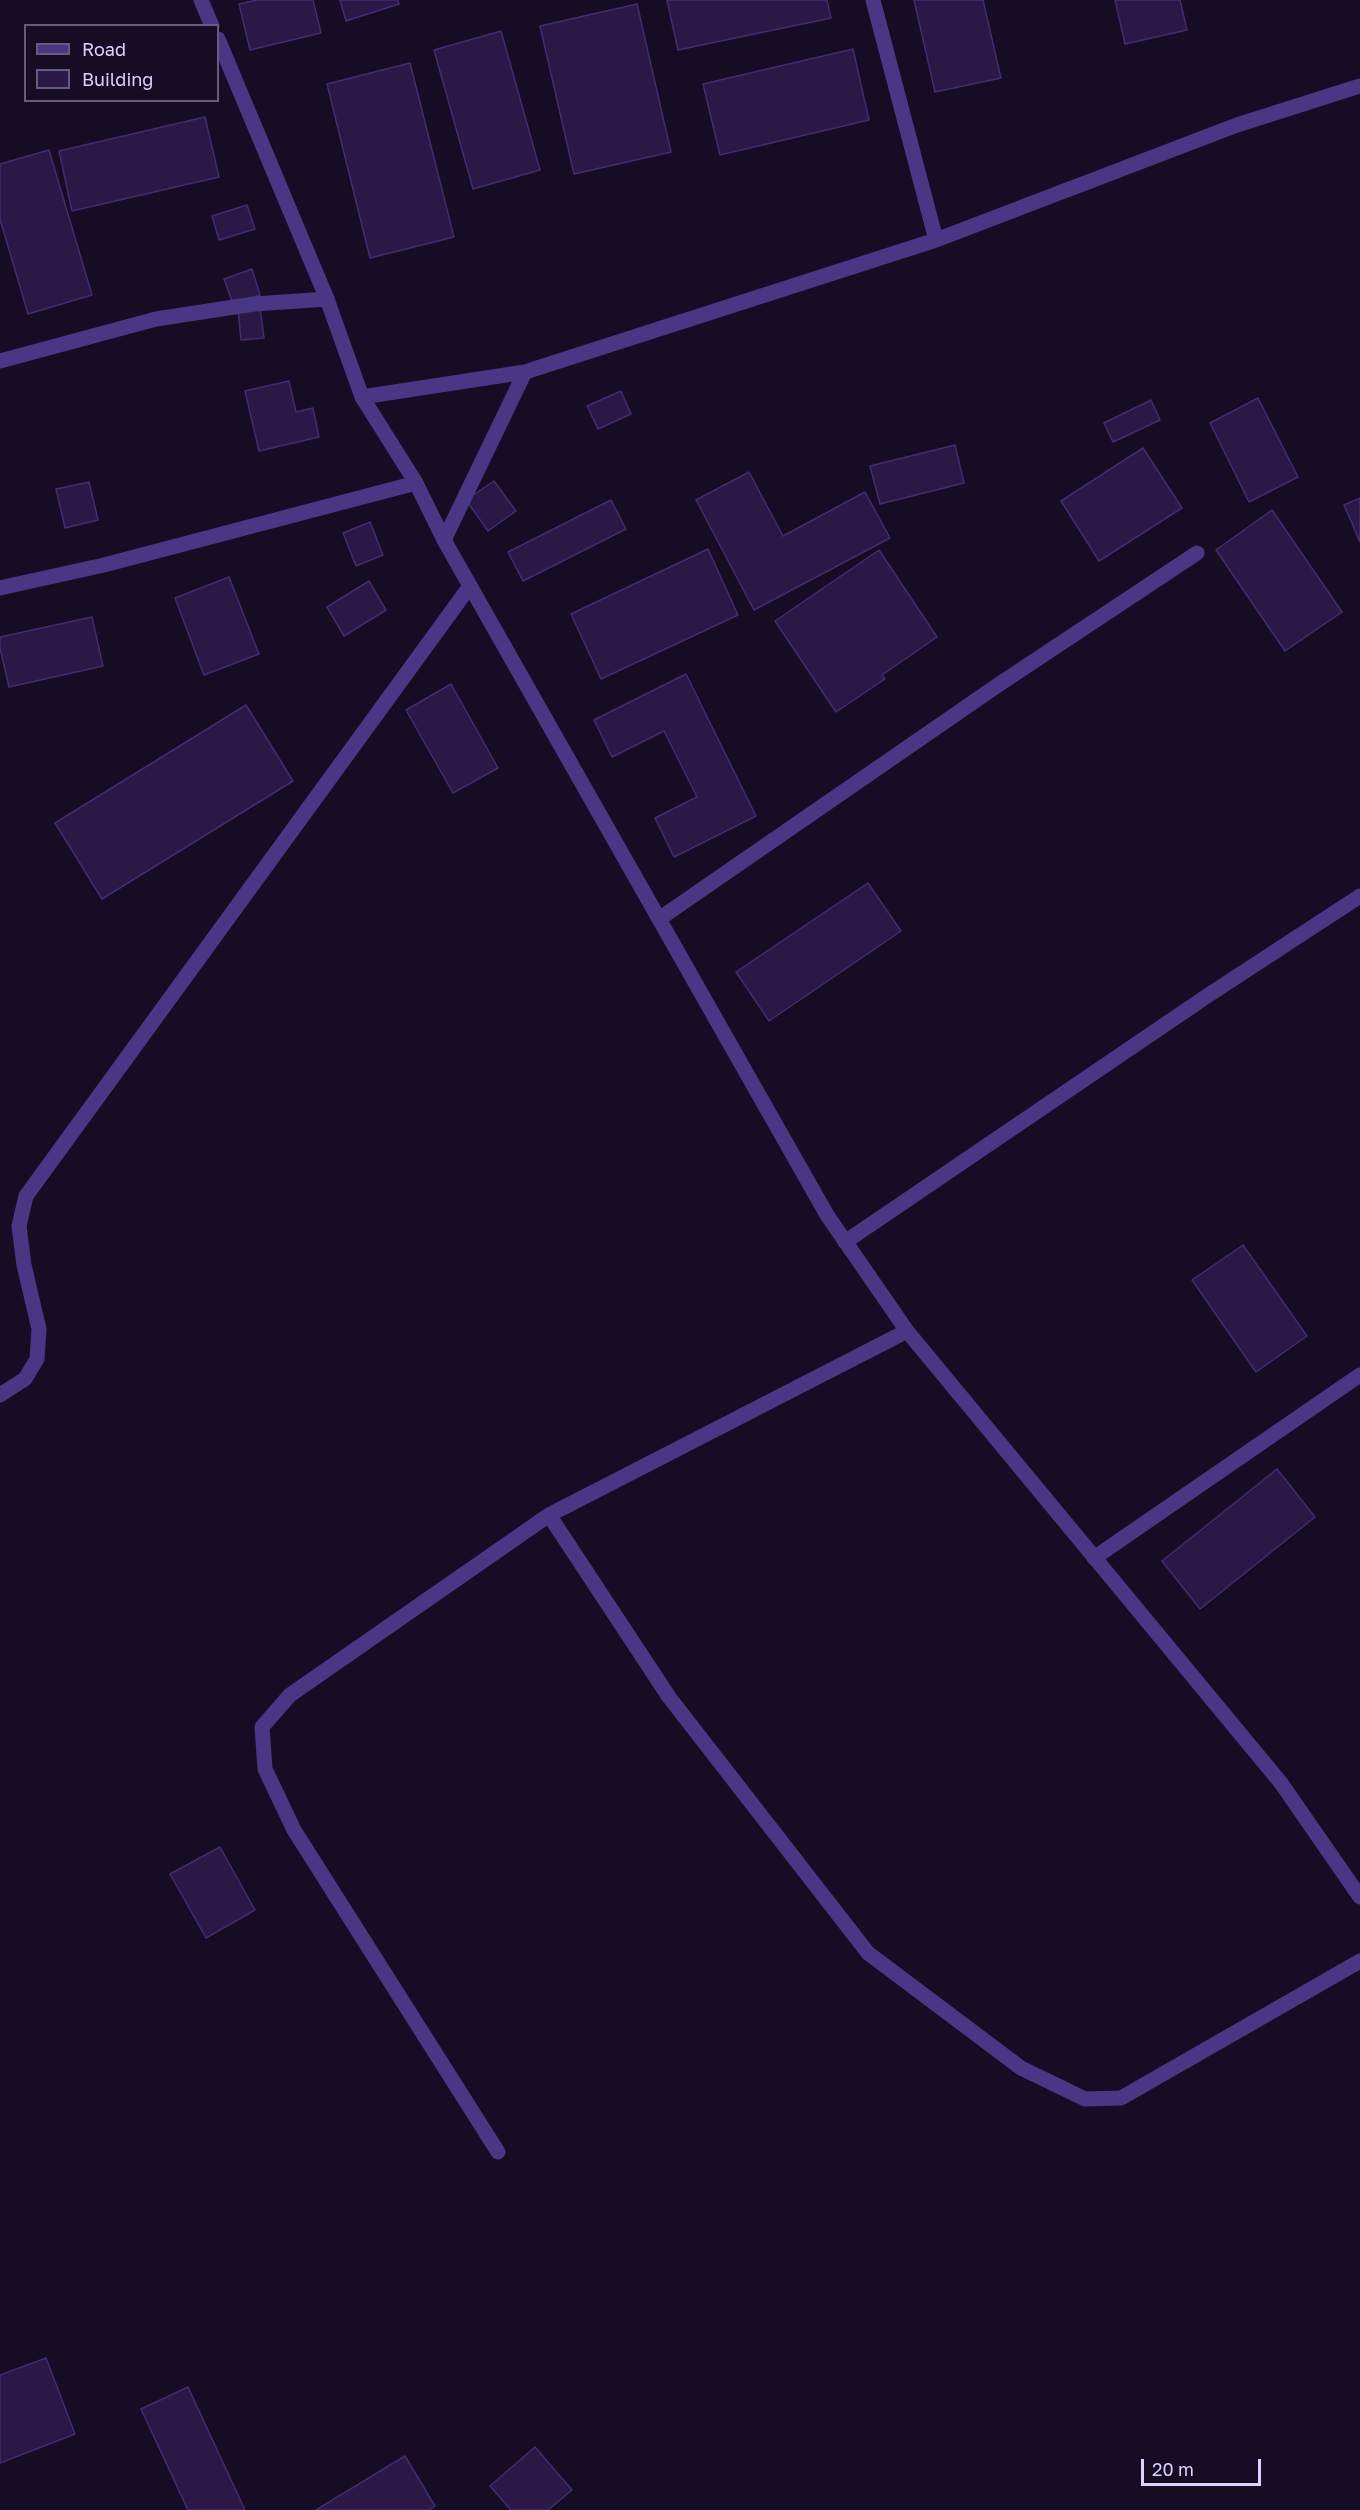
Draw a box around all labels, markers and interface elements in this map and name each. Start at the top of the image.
legend [24,24,219,102]
text: Road [82,38,126,60]
text: Building [82,68,153,90]
scale bar [1144,2447,1264,2485]
text: 20 m [1152,2458,1194,2480]

